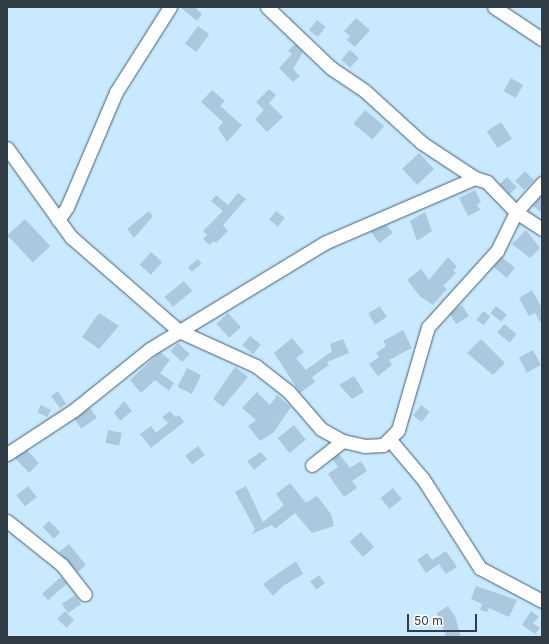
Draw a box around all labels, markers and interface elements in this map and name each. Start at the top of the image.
scale bar [409,606,479,632]
text: 50 m [414,613,443,628]

